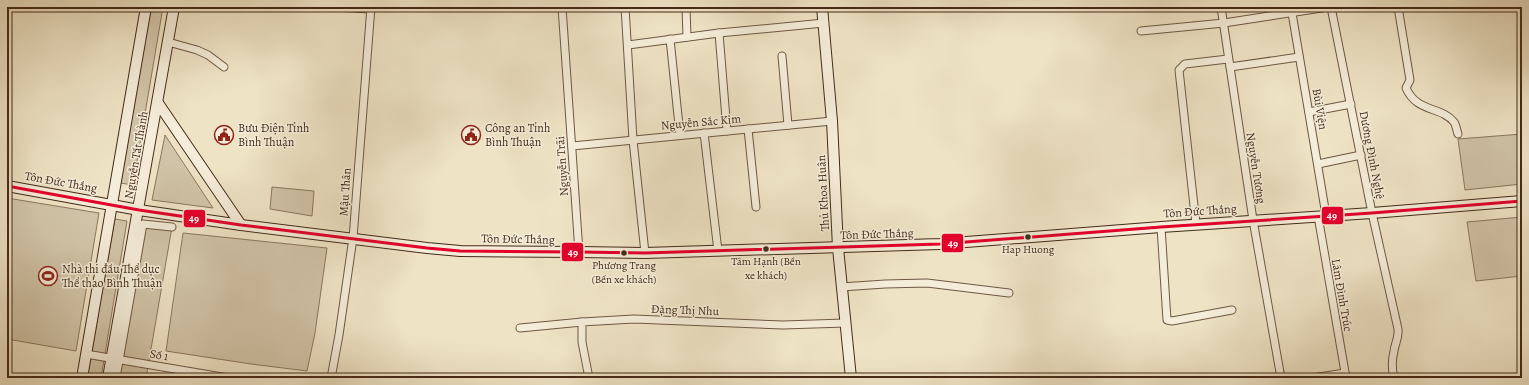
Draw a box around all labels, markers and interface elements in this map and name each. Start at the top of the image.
street label: Bùi Viện [1309,87,1332,131]
street label: Nguyễn Tất Thành [120,109,152,200]
street label: Dương Đình Nghệ [1356,109,1388,201]
street label: Nguyễn Sắc Kim [660,111,742,133]
place label: Bưu Điện Tỉnh Bình Thuận [238,120,310,150]
place label: Công an Tỉnh Bình Thuận [485,120,551,150]
public building icon: Bưu Điện Tỉnh Bình Thuận [213,124,235,146]
public building icon: Công an Tỉnh Bình Thuận [460,124,482,146]
street label: Nguyễn Tương [1242,131,1270,205]
street label: Nguyễn Trãi [552,135,572,197]
street label: Thủ Khoa Huân [813,154,833,232]
street label: Mậu Thân [335,167,355,217]
street label: Tôn Đức Thắng [23,168,99,196]
street label: Tôn Đức Thắng [1163,200,1237,222]
line badge: 49 [1321,206,1344,225]
text: 49 [1327,208,1337,223]
line badge: 49 [183,209,206,228]
text: 49 [189,211,199,226]
street label: Tôn Đức Thắng [840,225,914,243]
street label: Tôn Đức Thắng [481,230,555,248]
marker: Hap Huong [1023,232,1033,242]
line badge: 49 [941,233,964,253]
text: 49 [948,236,958,251]
line badge: 49 [561,242,584,262]
place label: Hap Huong [1002,242,1055,257]
marker: Tâm Hạnh (Bến xe khách) [761,244,771,254]
text: 49 [568,245,578,260]
marker: Phương Trang (Bến xe khách) [619,248,629,258]
place label: Tâm Hạnh (Bến xe khách) [731,254,801,283]
street label: Lâm Đình Trúc [1328,257,1356,333]
place label: Phương Trang (Bến xe khách) [592,258,656,287]
place label: Nhà thi đấu Thể dục Thể thao Bình Thuận [62,261,163,291]
sports icon: Nhà thi đấu Thể dục Thể thao Bình Thuận [37,265,59,287]
street label: Đặng Thị Nhu [651,301,720,319]
street label: Số 1 [148,346,170,364]

